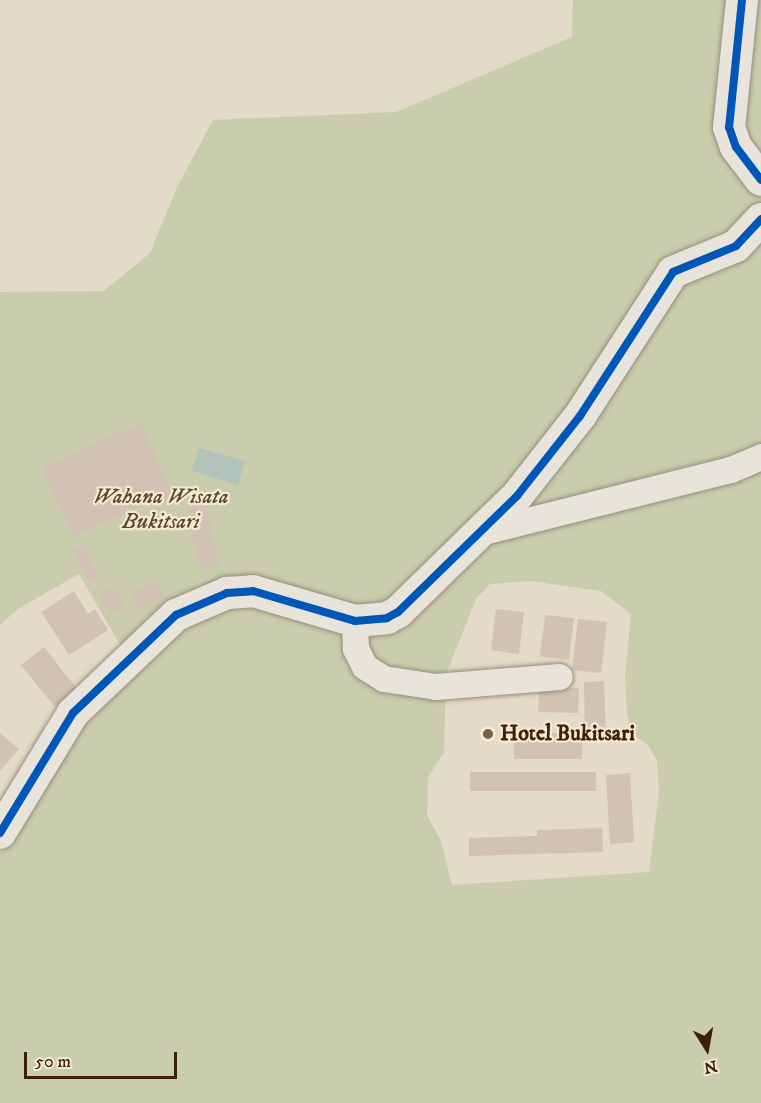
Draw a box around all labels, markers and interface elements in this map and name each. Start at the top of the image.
park label: Wahana Wisata Bukitsari [94,483,228,534]
place label: Hotel Bukitsari [500,721,635,747]
marker: Hotel Bukitsari [481,727,495,741]
north arrow [677,1019,737,1079]
scale bar [27,1040,180,1078]
text: 50 m [35,1051,71,1073]
text: N [702,1056,719,1078]

